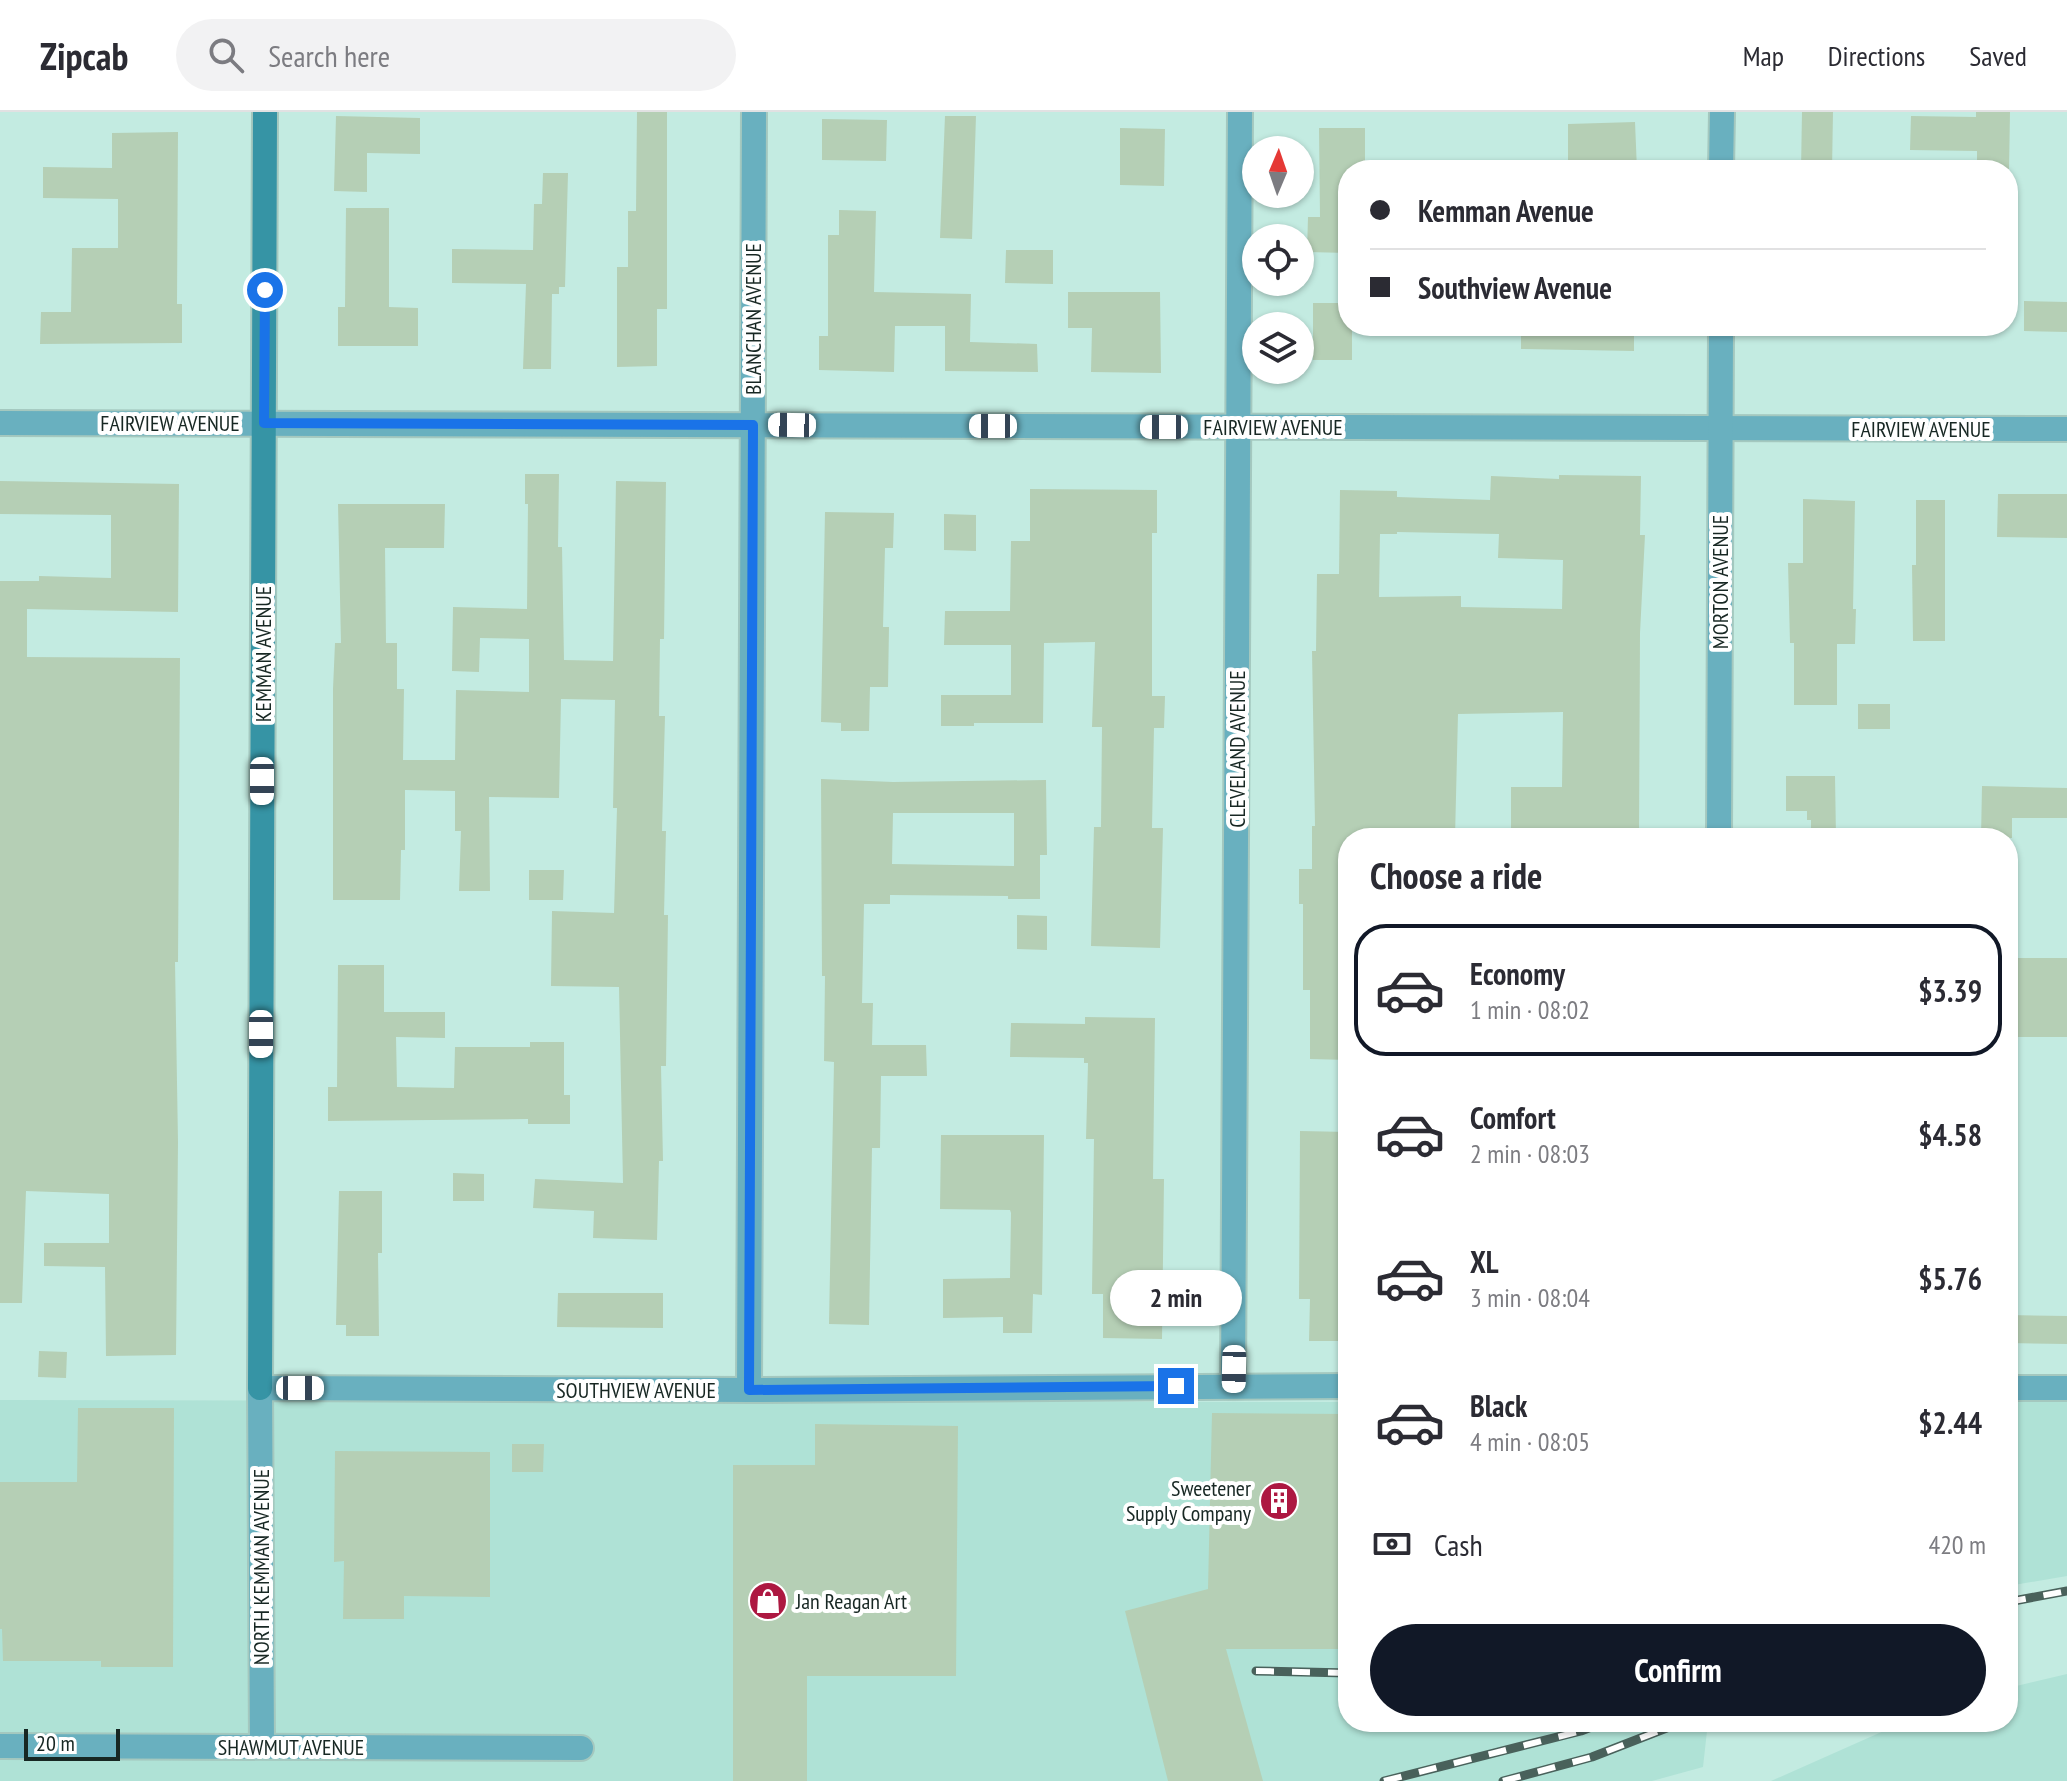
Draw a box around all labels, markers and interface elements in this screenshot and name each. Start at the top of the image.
search box [176,19,736,91]
text: Zipcab [40,31,128,80]
icon: search [204,33,248,77]
text: Search here [268,36,390,75]
text: Map [1743,37,1784,74]
text: Directions [1828,37,1925,74]
text: Saved [1969,37,2027,74]
north arrow [1242,136,1314,208]
map controls [1242,136,1314,384]
text: Kemman Avenue [1418,191,1594,230]
button: locate [1242,224,1314,296]
street label: BLANCHAN AVENUE [739,243,767,395]
text: Southview Avenue [1418,268,1612,307]
route start [247,272,283,308]
button: layers [1242,312,1314,384]
street label: FAIRVIEW AVENUE [100,409,240,437]
car [768,413,816,437]
street label: FAIRVIEW AVENUE [1203,413,1343,441]
car [969,414,1017,438]
car [1140,415,1188,439]
street label: FAIRVIEW AVENUE [1851,415,1991,443]
street label: MORTON AVENUE [1706,515,1734,649]
street label: KEMMAN AVENUE [249,586,277,722]
street label: CLEVELAND AVENUE [1223,670,1251,828]
car [250,757,274,805]
text: Choose a ride [1370,852,1542,899]
icon: car [1374,954,1446,1026]
text: Economy [1470,954,1565,993]
text: $3.39 [1918,971,1982,1010]
text: 1 min · 08:02 [1470,993,1590,1026]
car [249,1010,273,1058]
icon: car [1374,1098,1446,1170]
text: Comfort [1470,1098,1556,1137]
text: $4.58 [1918,1115,1982,1154]
text: 2 min · 08:03 [1470,1137,1590,1170]
icon: car [1374,1242,1446,1314]
text: XL [1470,1242,1499,1281]
text: $5.76 [1918,1259,1982,1298]
callout: 2 min [1110,1270,1242,1326]
text: 2 min [1150,1281,1202,1314]
text: 3 min · 08:04 [1470,1281,1590,1314]
car [1222,1345,1246,1393]
route end [1158,1368,1194,1404]
car [276,1376,324,1400]
street label: SOUTHVIEW AVENUE [556,1376,716,1404]
icon: car [1374,1386,1446,1458]
text: Black [1470,1386,1527,1425]
text: $2.44 [1918,1403,1982,1442]
text: 4 min · 08:05 [1470,1425,1590,1458]
street label: NORTH KEMMAN AVENUE [247,1469,275,1665]
place label: Sweetener Supply Company [1126,1474,1252,1527]
building icon: Sweetener Supply Company [1258,1480,1300,1522]
icon: cash [1370,1522,1414,1566]
text: Cash [1434,1525,1483,1564]
text: 420 m [1928,1528,1986,1561]
shop icon: Jan Reagan Art [747,1580,789,1622]
place label: Jan Reagan Art [795,1587,907,1615]
button: Confirm [1370,1624,1986,1716]
scale bar [24,1725,120,1761]
text: 20 m [36,1729,75,1757]
street label: SHAWMUT AVENUE [218,1733,364,1761]

